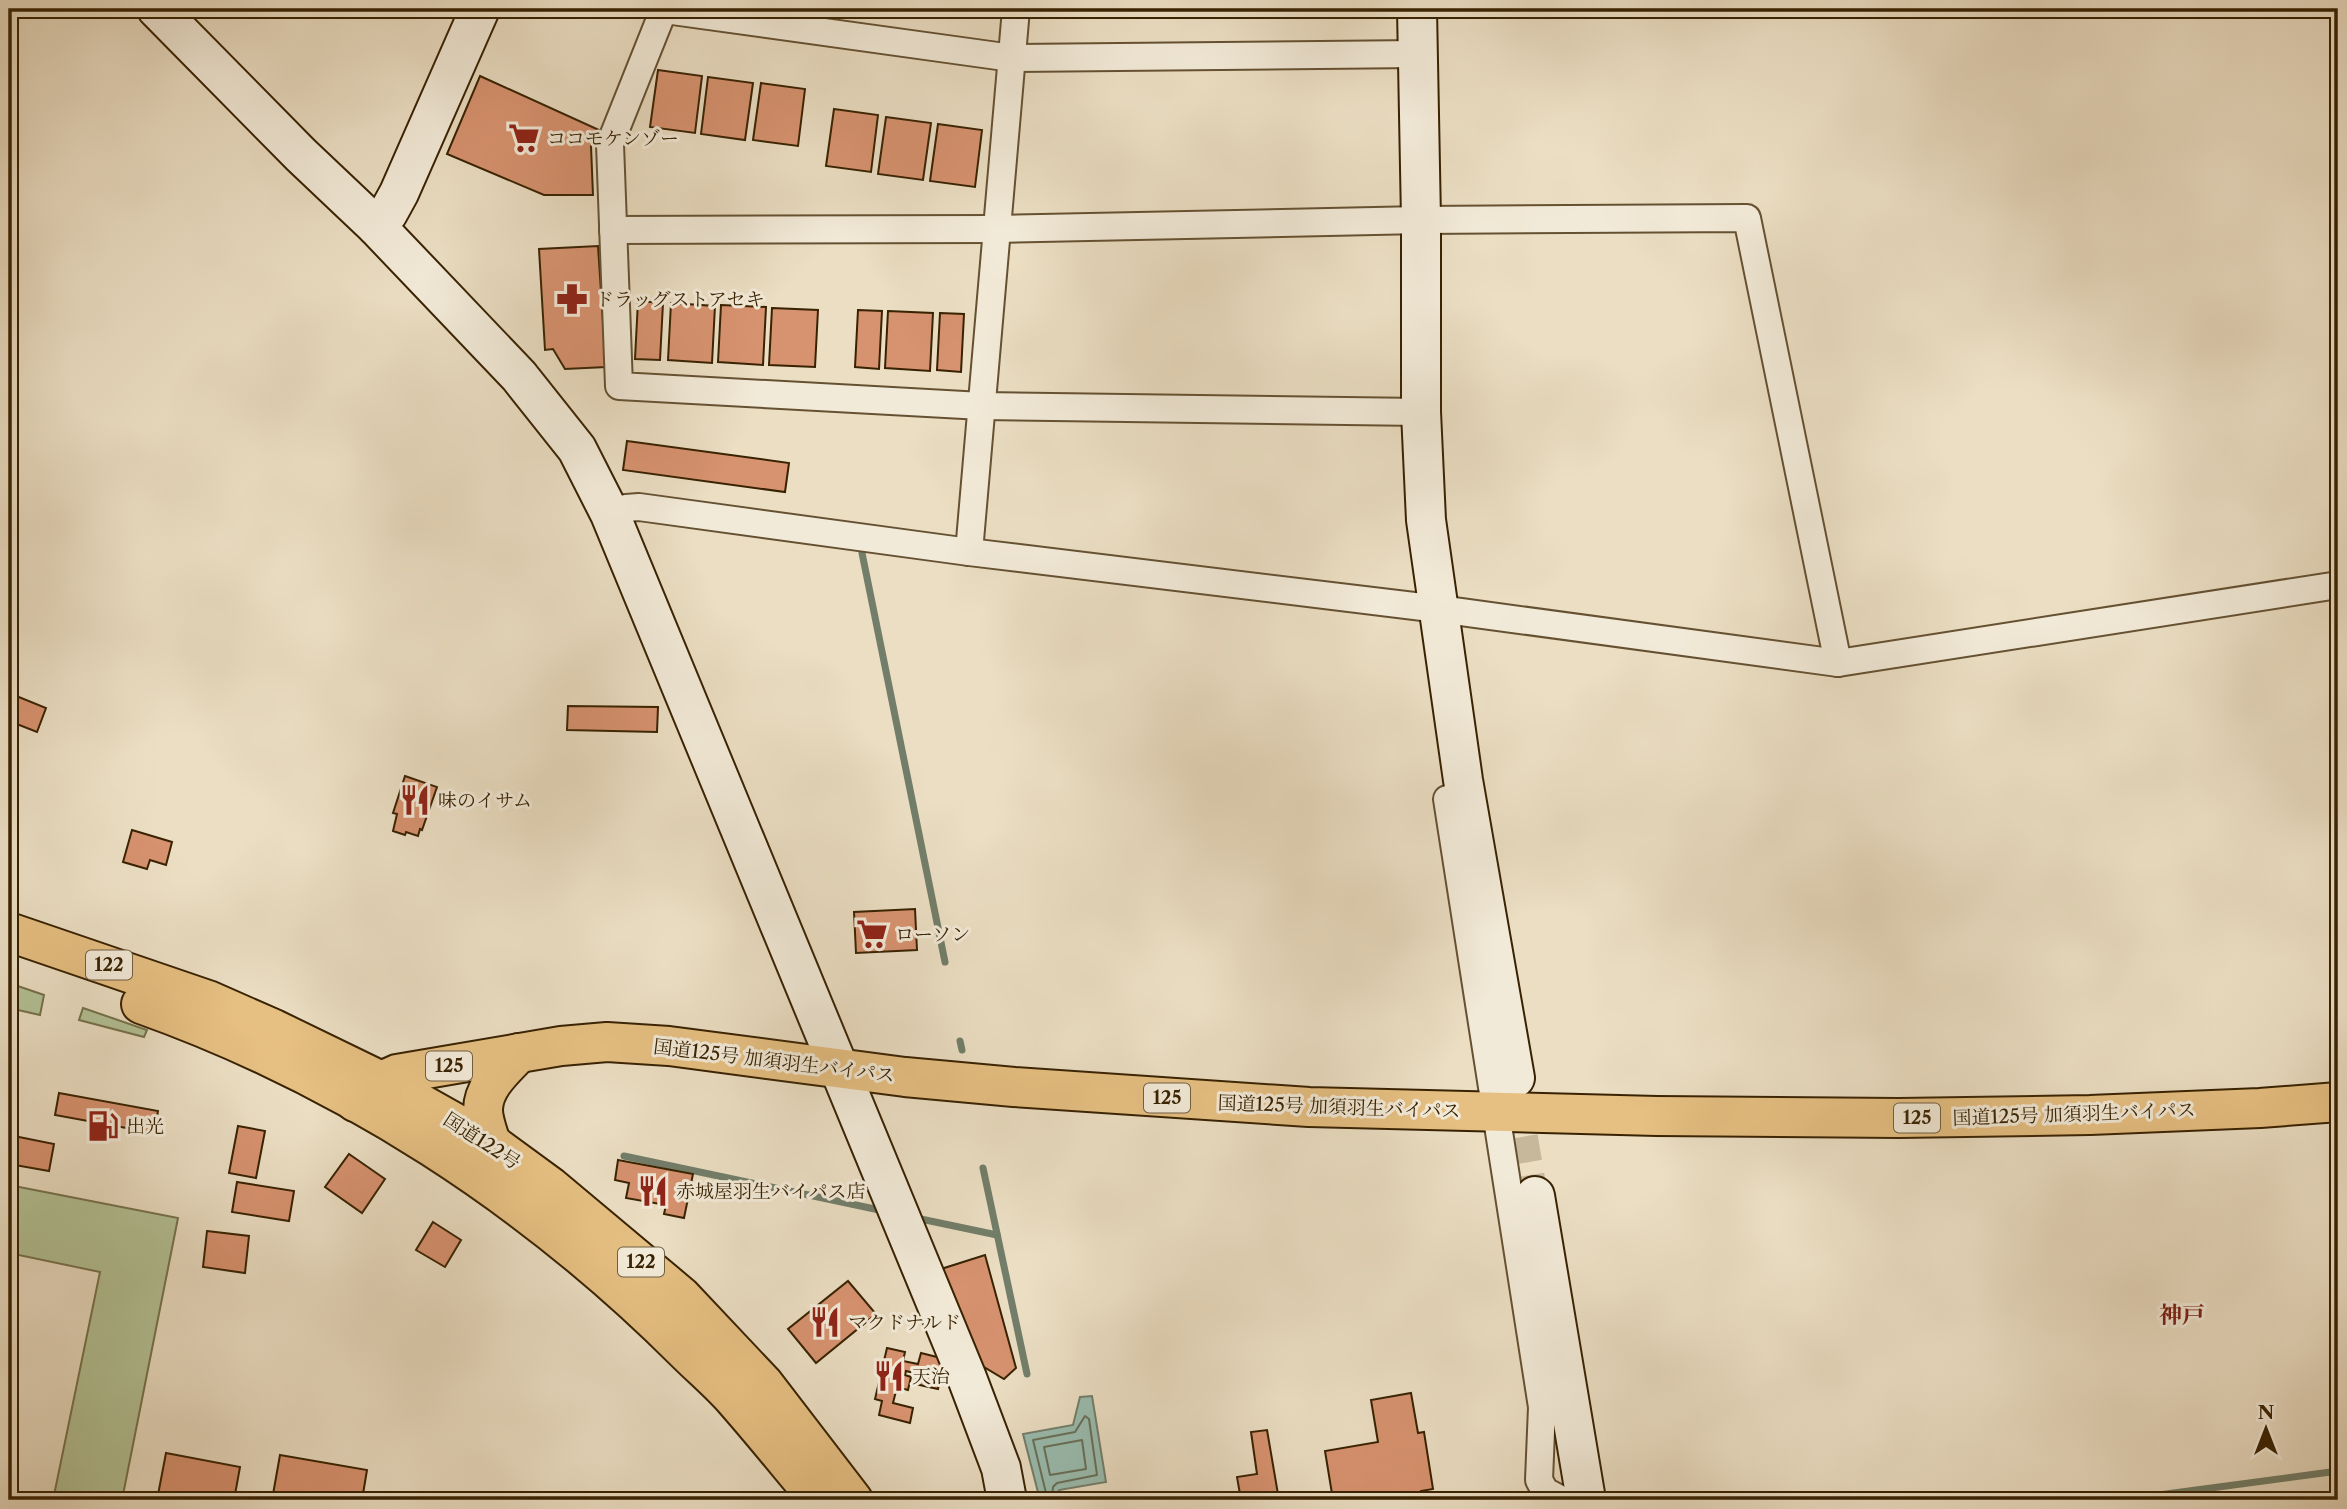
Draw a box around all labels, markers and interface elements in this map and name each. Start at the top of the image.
supermarket icon: ココモケンゾー [507,121,541,155]
place label: ココモケンゾー [547,127,679,150]
pharmacy icon: ドラッグストアセキ [555,282,589,316]
place label: ドラッグストアセキ [595,288,765,311]
restaurant icon: 味のイサム [398,783,432,817]
place label: 味のイサム [438,789,532,812]
supermarket icon: ローソン [855,917,889,951]
place label: ローソン [895,923,970,946]
road number: 122 [86,950,132,980]
street label: 国道125号 加須羽生バイパス [652,1035,896,1087]
road number: 125 [426,1051,472,1080]
road number: 125 [1144,1084,1190,1112]
street label: 国道125号 加須羽生バイパス [1217,1091,1461,1123]
street label: 国道125号 加須羽生バイパス [1952,1098,2196,1130]
road number: 125 [1894,1104,1940,1133]
street label: 国道122号 [439,1108,525,1174]
fuel station icon: 出光 [86,1109,120,1143]
place label: 出光 [126,1115,164,1138]
restaurant icon: 赤城屋羽生バイパス店 [636,1174,670,1208]
place label: 赤城屋羽生バイパス店 [676,1180,866,1203]
road number: 122 [618,1247,664,1276]
district label: 神戸 [2159,1301,2205,1329]
restaurant icon: マクドナルド [808,1305,842,1339]
place label: マクドナルド [848,1311,961,1334]
restaurant icon: 天治 [872,1359,906,1393]
place label: 天治 [912,1365,950,1388]
north arrow [2232,1394,2302,1464]
text: N [2258,1401,2274,1424]

